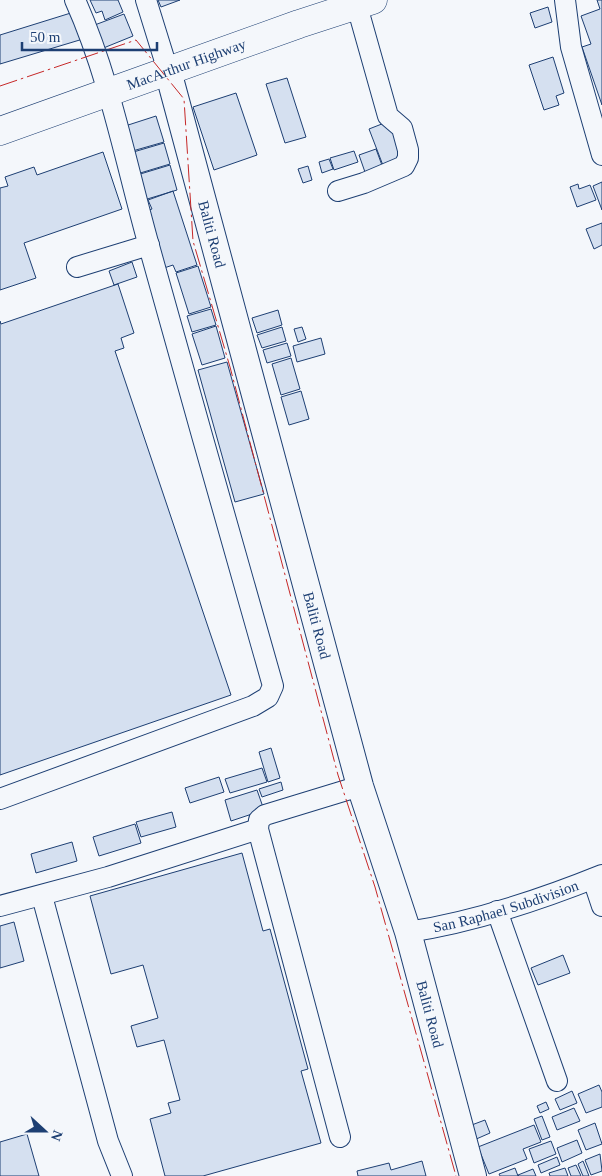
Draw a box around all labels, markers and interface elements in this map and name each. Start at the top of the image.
scale bar [22,20,158,52]
text: 50 m [30,29,61,45]
street label: MacArthur Highway [125,35,249,93]
street label: Baliti Road [195,199,229,270]
street label: Baliti Road [300,590,334,661]
street label: San Raphael Subdivision [432,877,581,935]
street label: Baliti Road [413,979,447,1050]
north arrow [20,1106,70,1156]
text: N [48,1128,65,1143]

